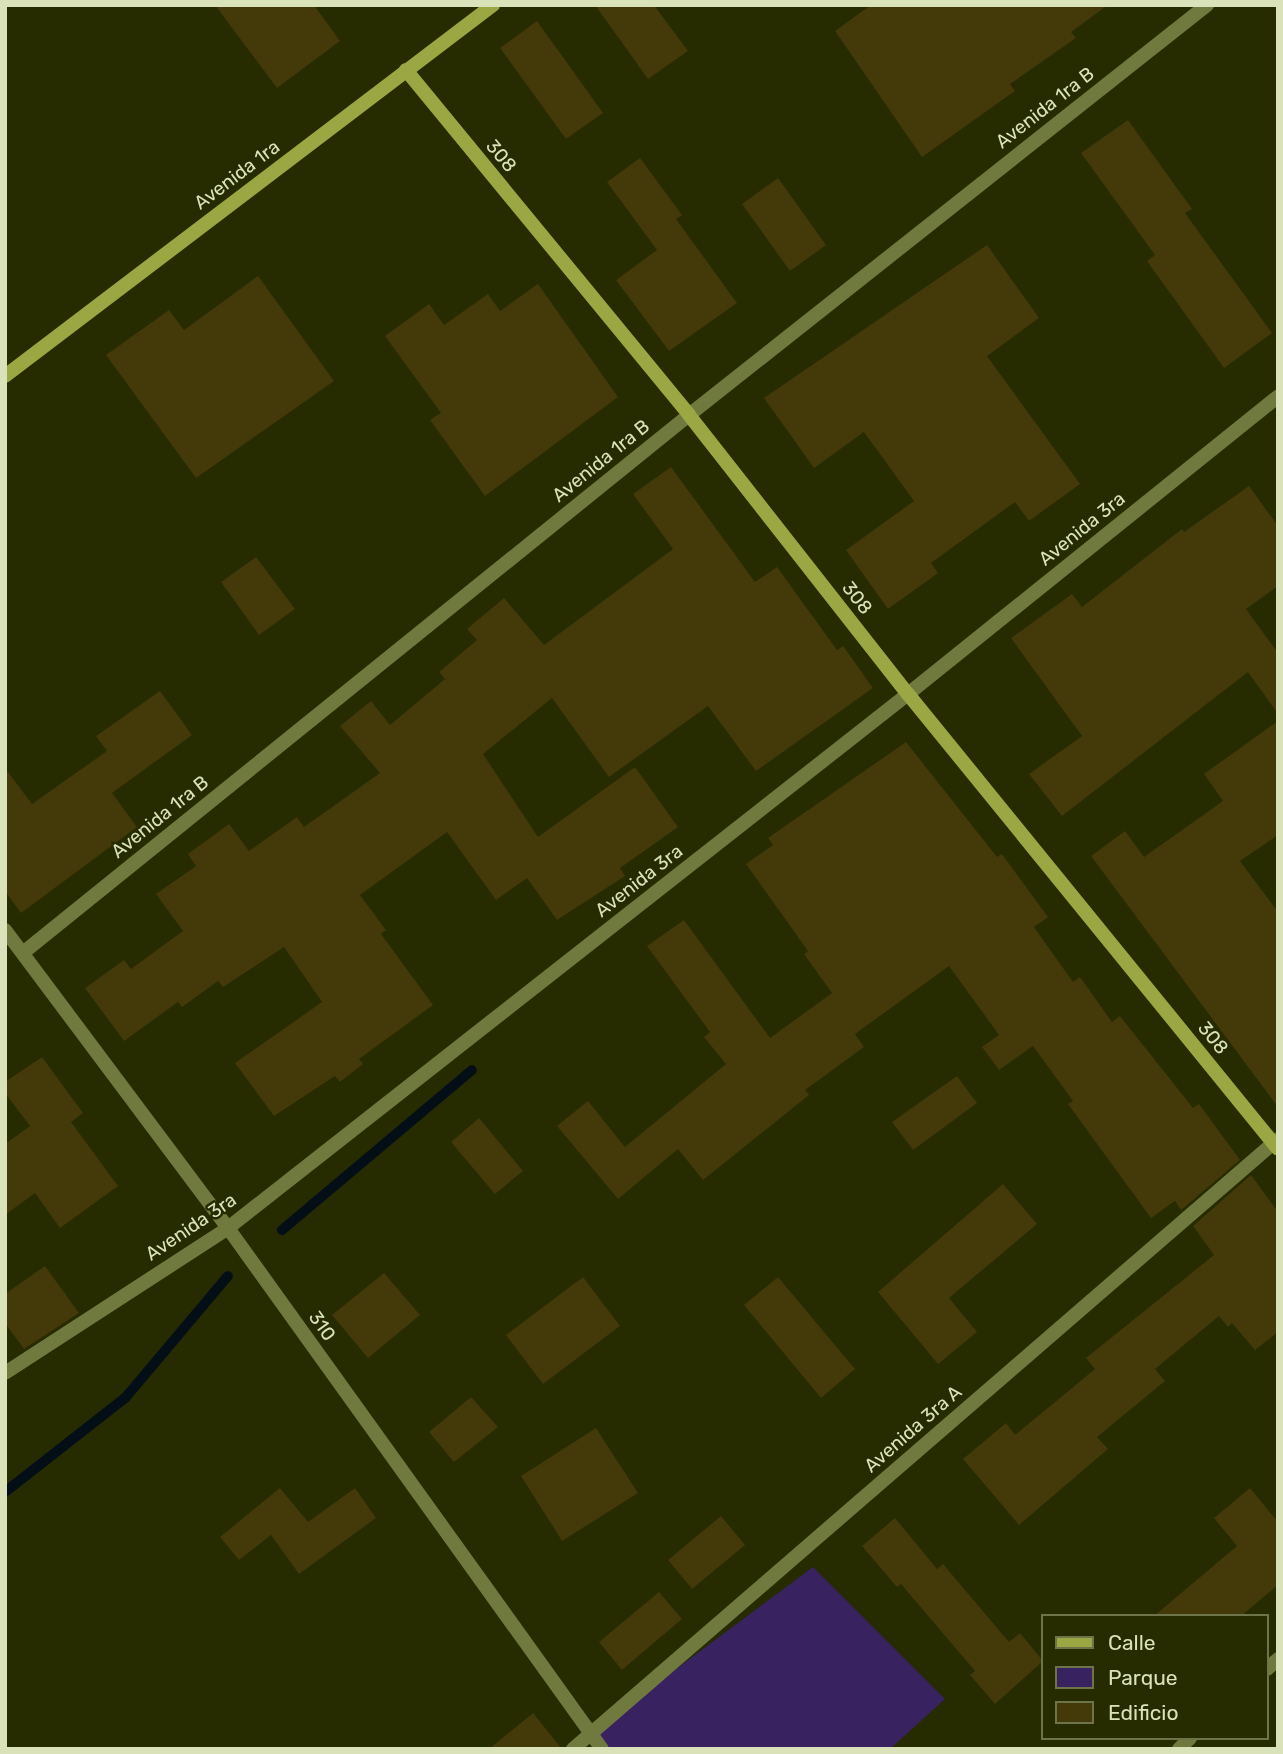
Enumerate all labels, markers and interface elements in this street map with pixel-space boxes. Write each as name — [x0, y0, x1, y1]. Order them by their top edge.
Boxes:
street label: Avenida 1ra B — [991, 63, 1099, 153]
street label: Avenida 1ra — [190, 135, 284, 215]
street label: 308 — [481, 135, 521, 177]
street label: Avenida 1ra B — [548, 415, 654, 507]
street label: Avenida 3ra — [1034, 487, 1130, 571]
street label: 308 — [837, 577, 877, 619]
street label: Avenida 1ra B — [107, 771, 213, 863]
street label: Avenida 3ra — [591, 840, 687, 922]
street label: 308 — [1193, 1017, 1233, 1059]
street label: Avenida 3ra — [141, 1188, 241, 1266]
street label: 310 — [304, 1307, 340, 1345]
street label: Avenida 3ra A — [860, 1380, 966, 1478]
legend — [1042, 1614, 1269, 1740]
text: Calle — [1108, 1630, 1156, 1655]
text: Parque — [1108, 1665, 1178, 1690]
text: Edificio — [1108, 1700, 1178, 1725]

